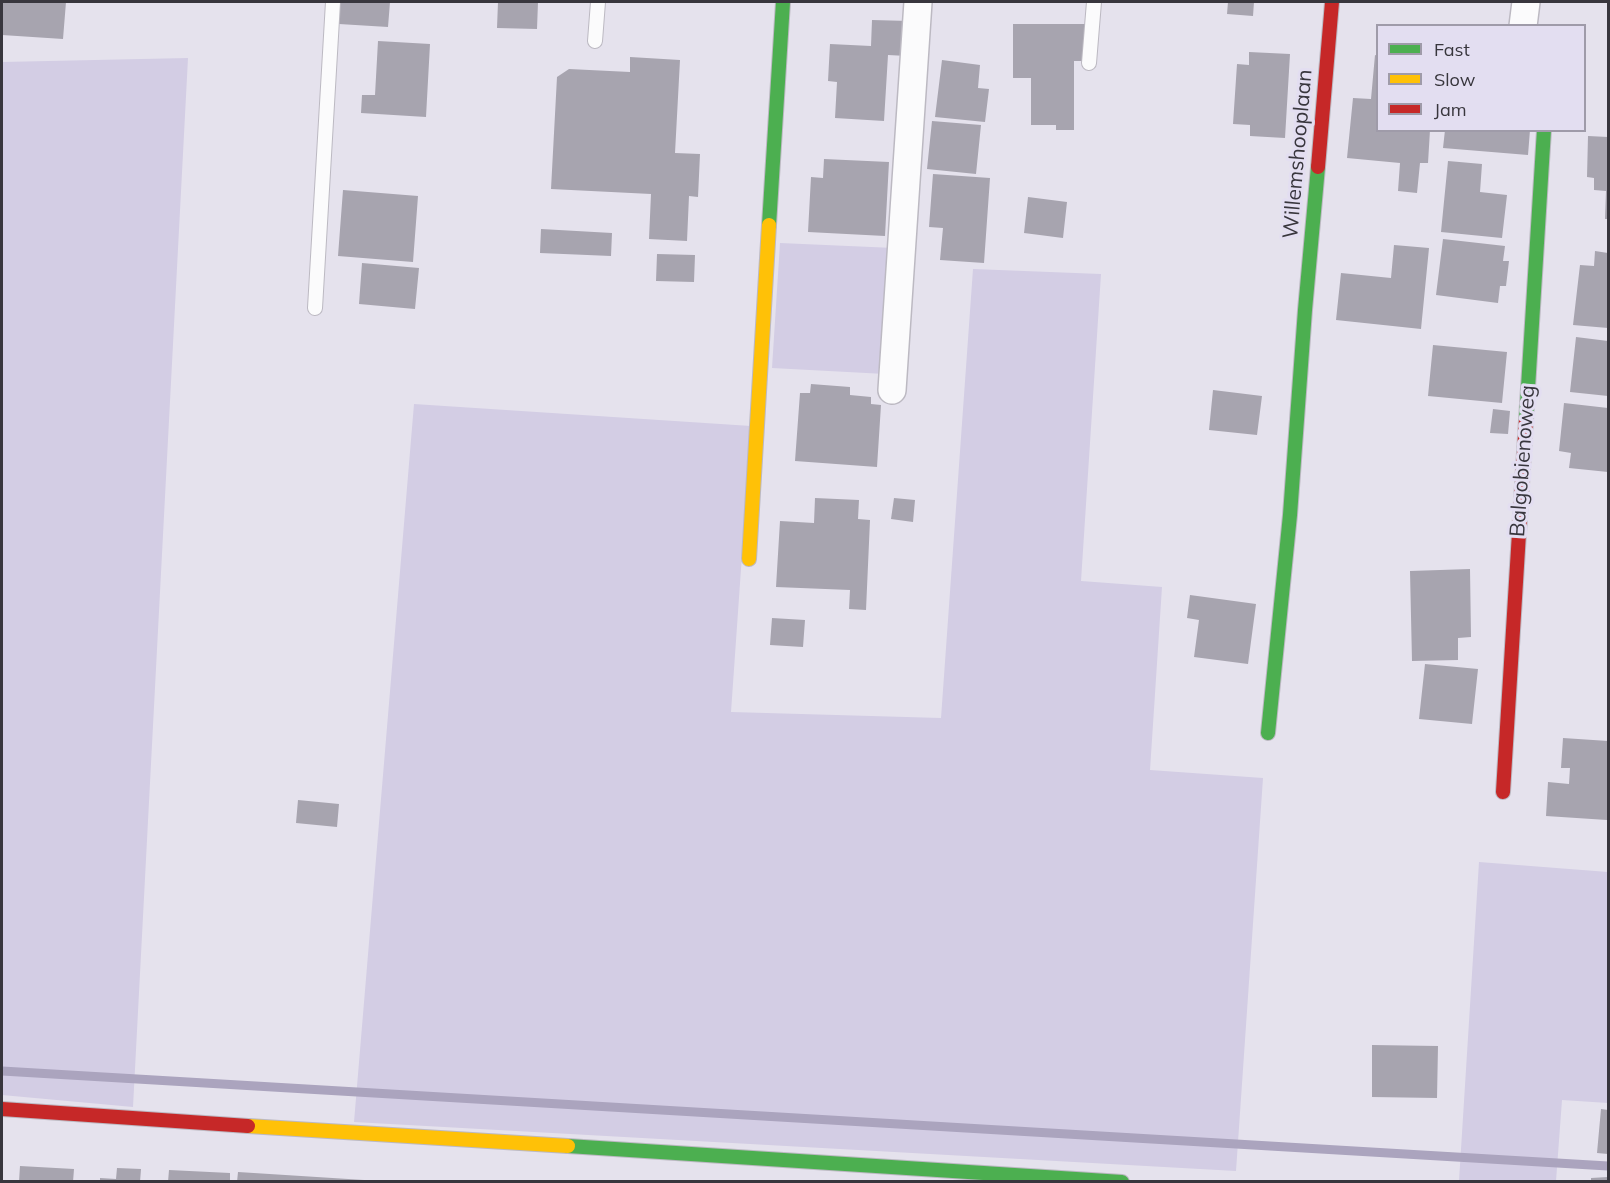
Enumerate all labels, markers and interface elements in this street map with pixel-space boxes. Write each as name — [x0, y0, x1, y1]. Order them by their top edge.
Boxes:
legend — [1376, 24, 1586, 132]
text: Fast — [1434, 38, 1470, 61]
street label: Willemshooplaan — [1278, 68, 1318, 240]
text: Slow — [1434, 68, 1475, 91]
text: Jam — [1434, 98, 1467, 121]
street label: Balgobienoweg — [1505, 384, 1541, 538]

